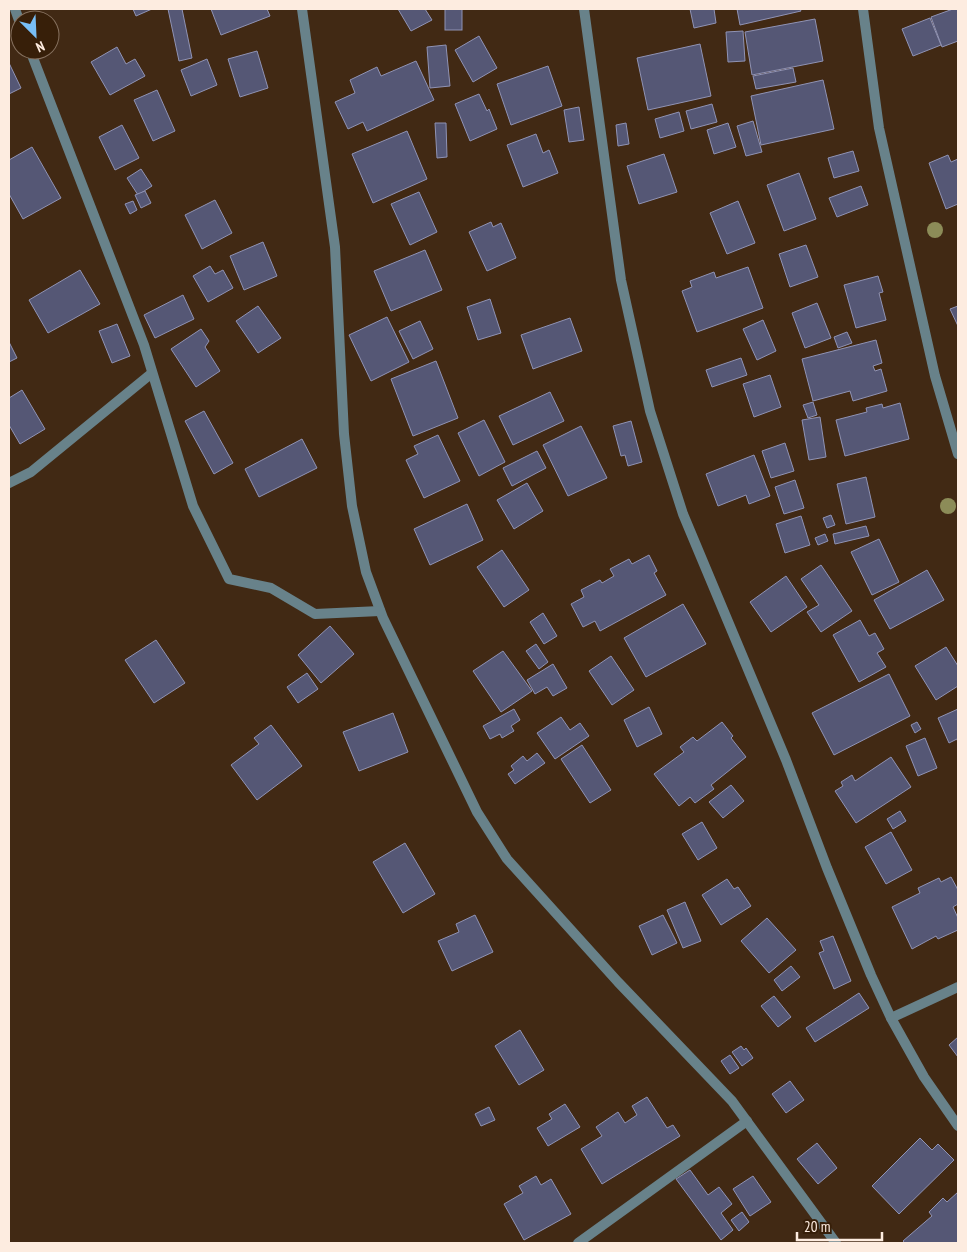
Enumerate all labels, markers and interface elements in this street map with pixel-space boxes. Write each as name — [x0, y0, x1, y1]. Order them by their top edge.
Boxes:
north arrow — [10, 10, 60, 60]
text: N — [33, 37, 47, 57]
scale bar — [797, 1210, 882, 1242]
text: 20 m — [804, 1217, 830, 1236]

